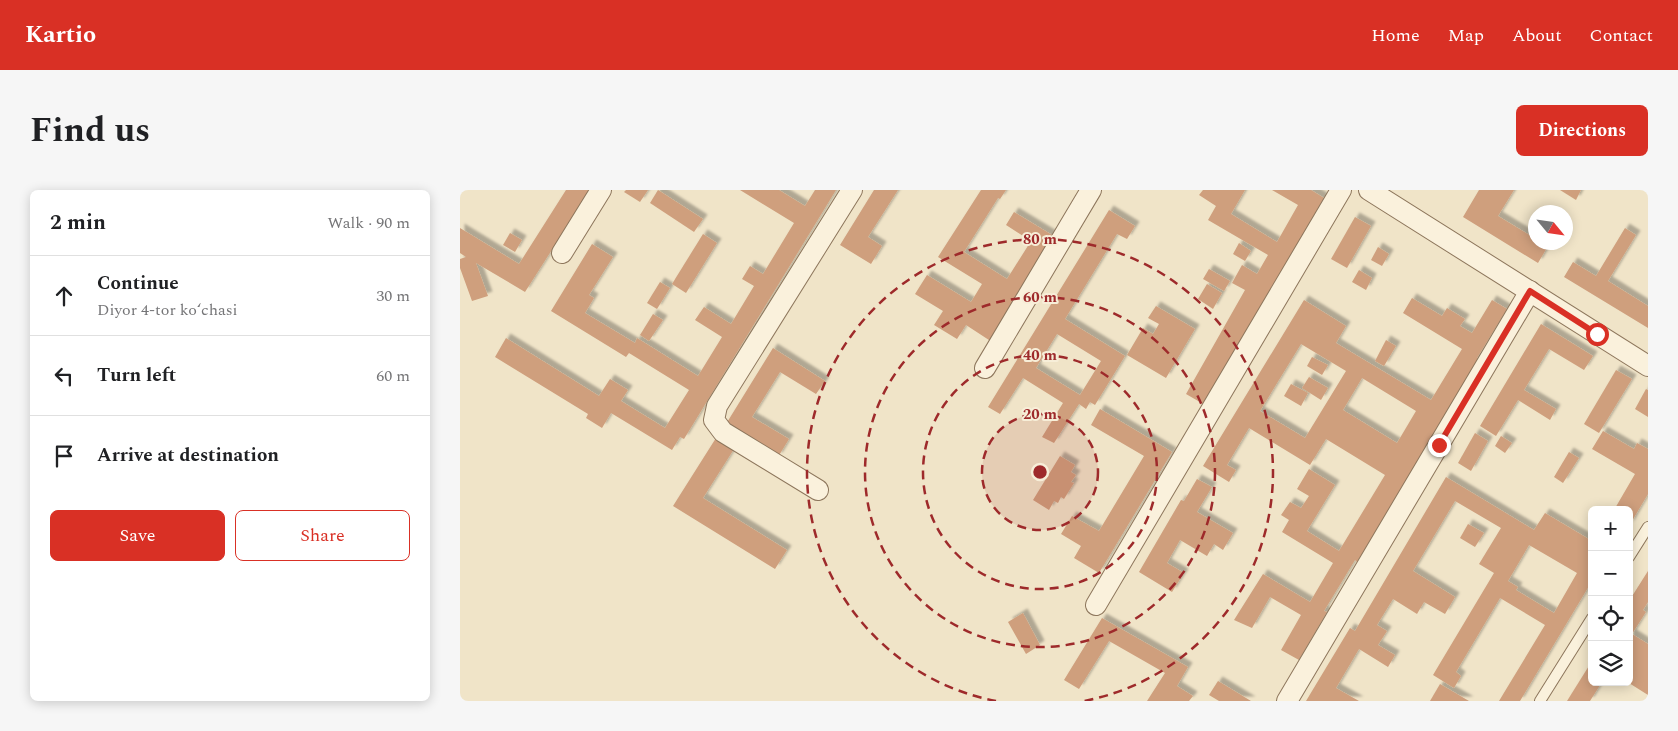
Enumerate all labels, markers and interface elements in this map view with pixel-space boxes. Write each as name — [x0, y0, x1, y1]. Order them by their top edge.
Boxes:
text: Kartio — [25, 17, 96, 53]
text: Home — [1371, 22, 1420, 49]
text: Map — [1448, 22, 1484, 49]
text: About — [1512, 22, 1562, 49]
text: Contact — [1590, 22, 1653, 49]
text: Find us — [30, 104, 150, 157]
button: Directions — [1516, 105, 1648, 156]
north arrow — [1528, 205, 1573, 250]
text: 2 min — [50, 207, 106, 239]
text: Walk · 90 m — [327, 211, 410, 235]
text: 80 m — [1023, 228, 1058, 251]
text: Continue — [97, 269, 179, 298]
icon: ahead — [50, 282, 78, 310]
text: 30 m — [376, 284, 410, 308]
text: 60 m — [1023, 286, 1058, 309]
text: Diyor 4-tor koʻchasi — [97, 298, 238, 322]
route start — [1586, 323, 1609, 346]
text: 40 m — [1023, 344, 1058, 367]
text: Turn left — [97, 361, 176, 390]
icon: left — [50, 362, 78, 390]
text: 60 m — [376, 364, 410, 388]
text: 20 m — [1023, 403, 1058, 426]
route end — [1428, 434, 1451, 457]
text: Arrive at destination — [97, 441, 279, 470]
icon: arrive — [50, 442, 78, 470]
centre of rings — [1031, 463, 1049, 481]
map controls — [1588, 506, 1633, 686]
button: + — [1588, 506, 1633, 551]
button: Save — [50, 510, 225, 561]
button: Share — [235, 510, 410, 561]
button: − — [1588, 551, 1633, 596]
button: locate — [1588, 596, 1633, 641]
button: layers — [1588, 641, 1633, 686]

